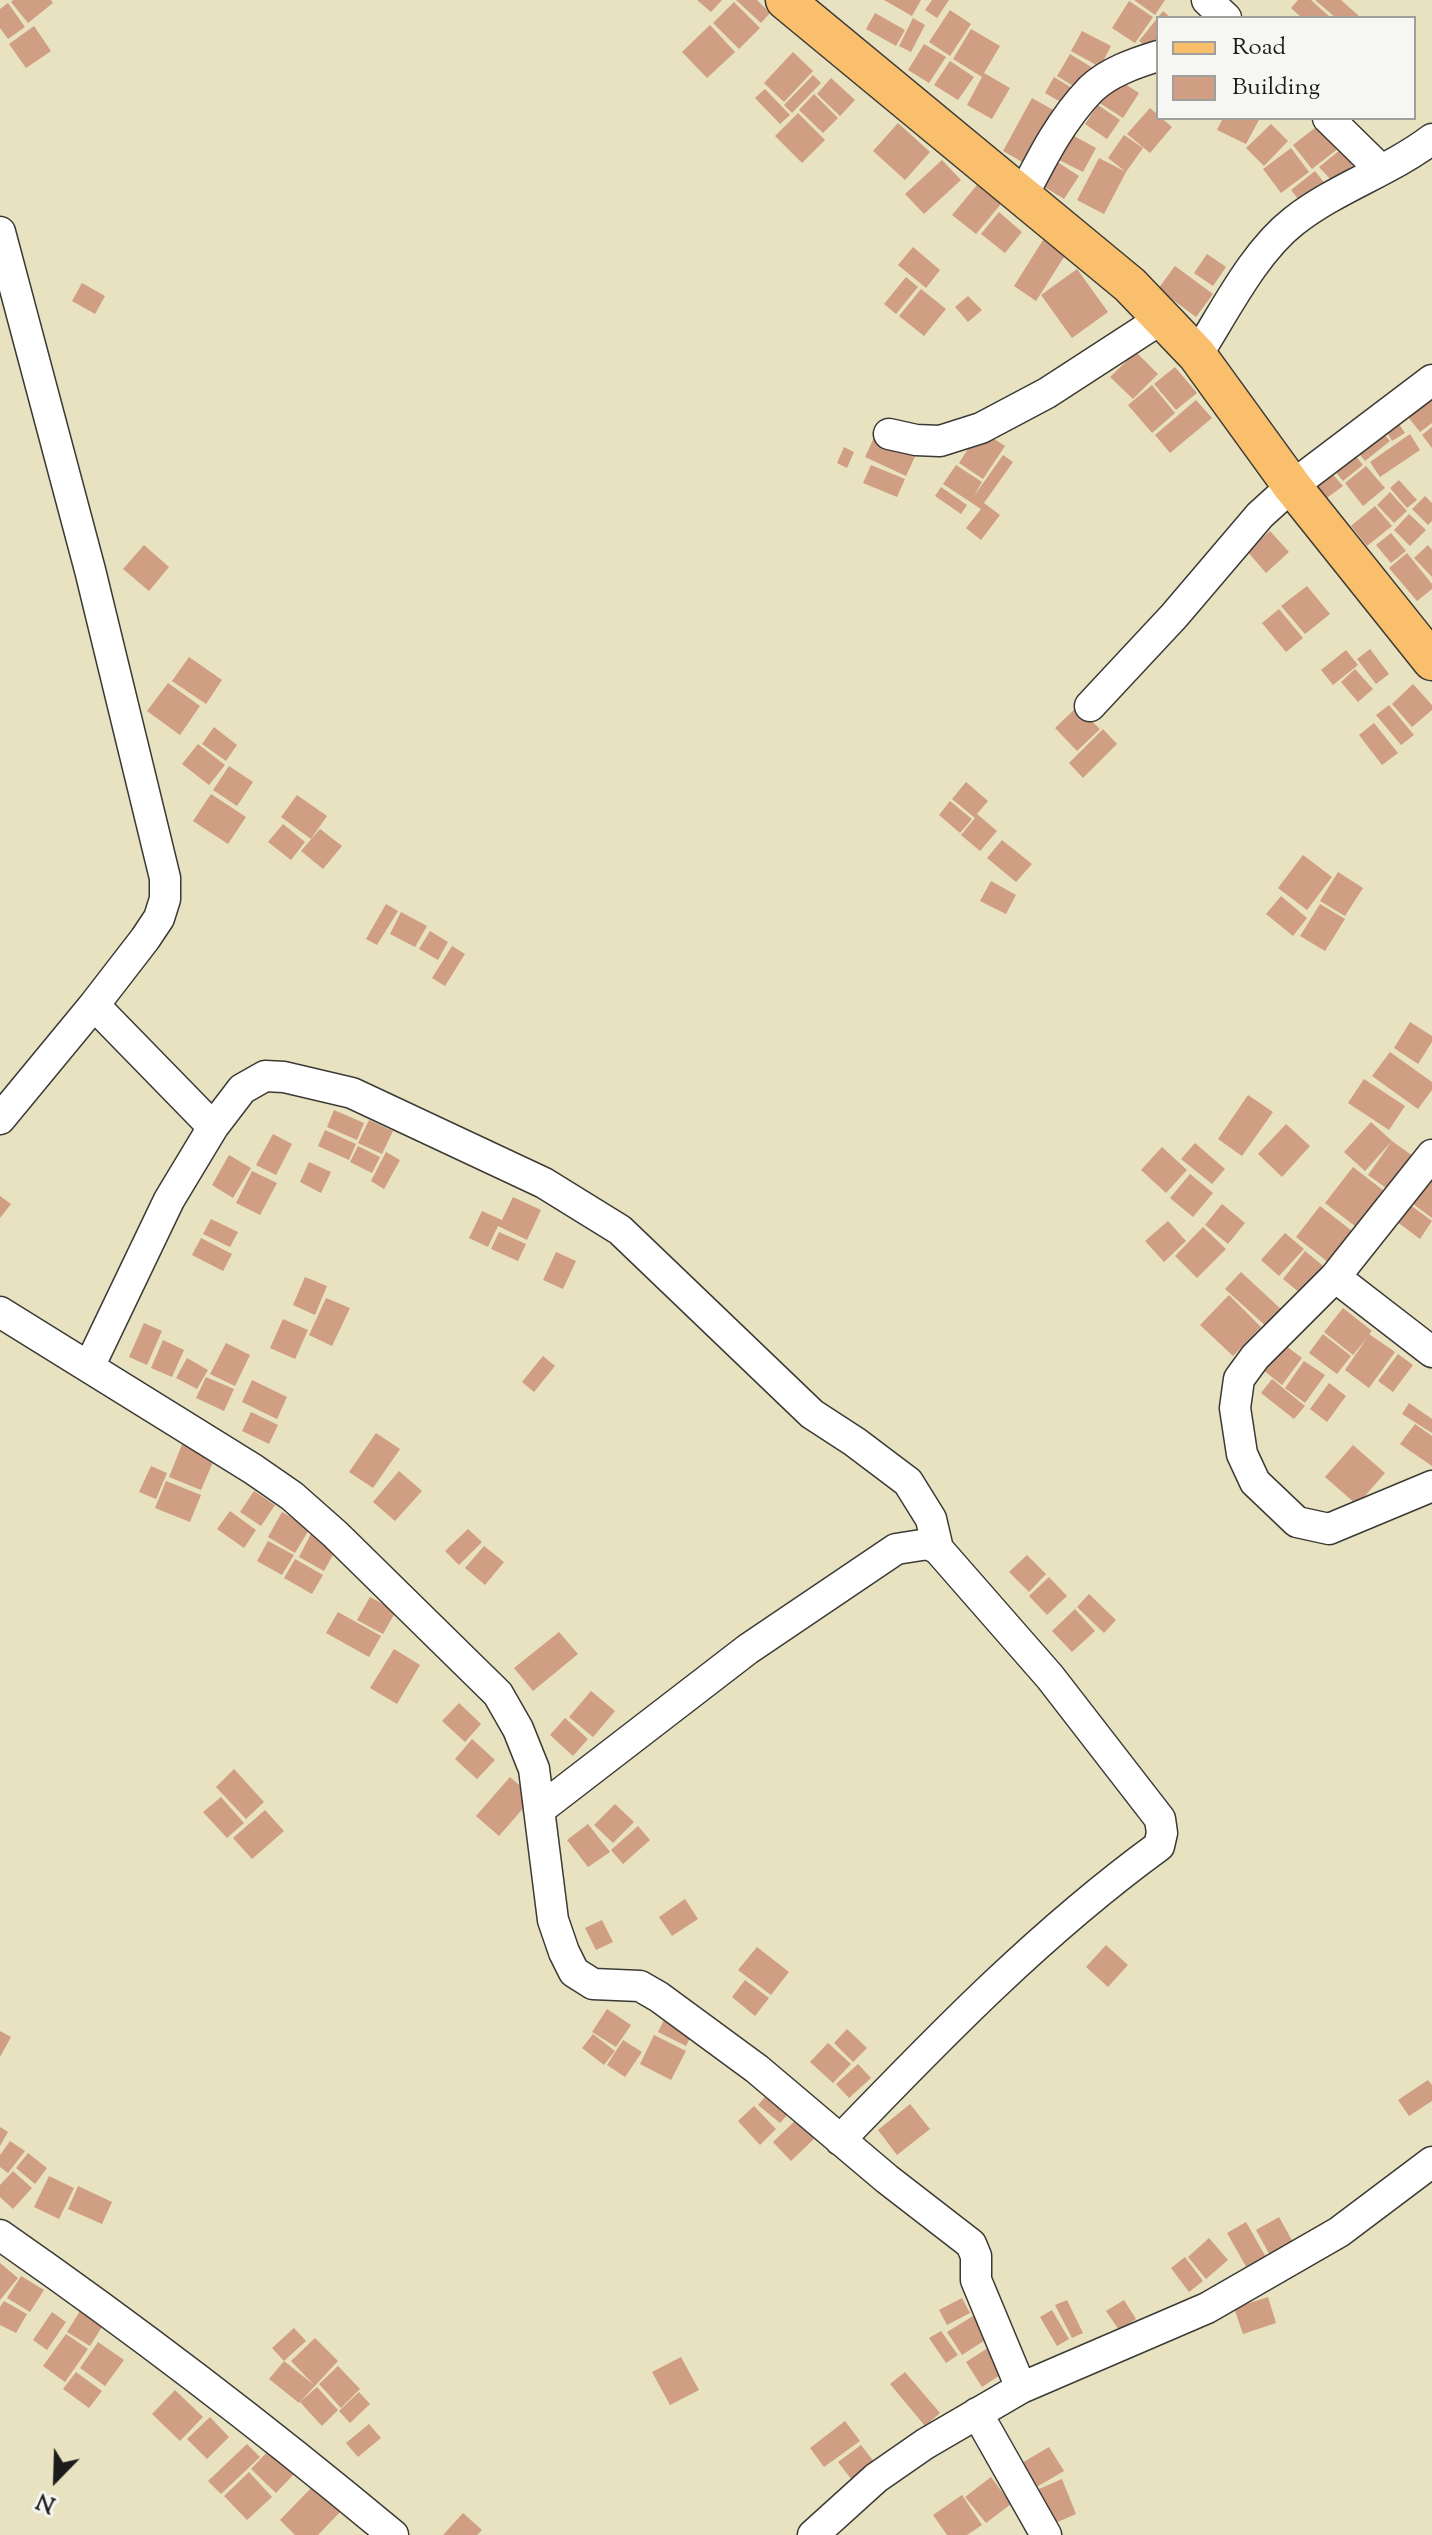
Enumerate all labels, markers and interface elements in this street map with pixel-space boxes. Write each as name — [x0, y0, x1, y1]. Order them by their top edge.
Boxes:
legend — [1156, 16, 1416, 120]
text: Road — [1232, 31, 1286, 65]
text: Building — [1232, 71, 1320, 105]
north arrow — [16, 2439, 96, 2519]
text: N — [32, 2483, 61, 2519]

